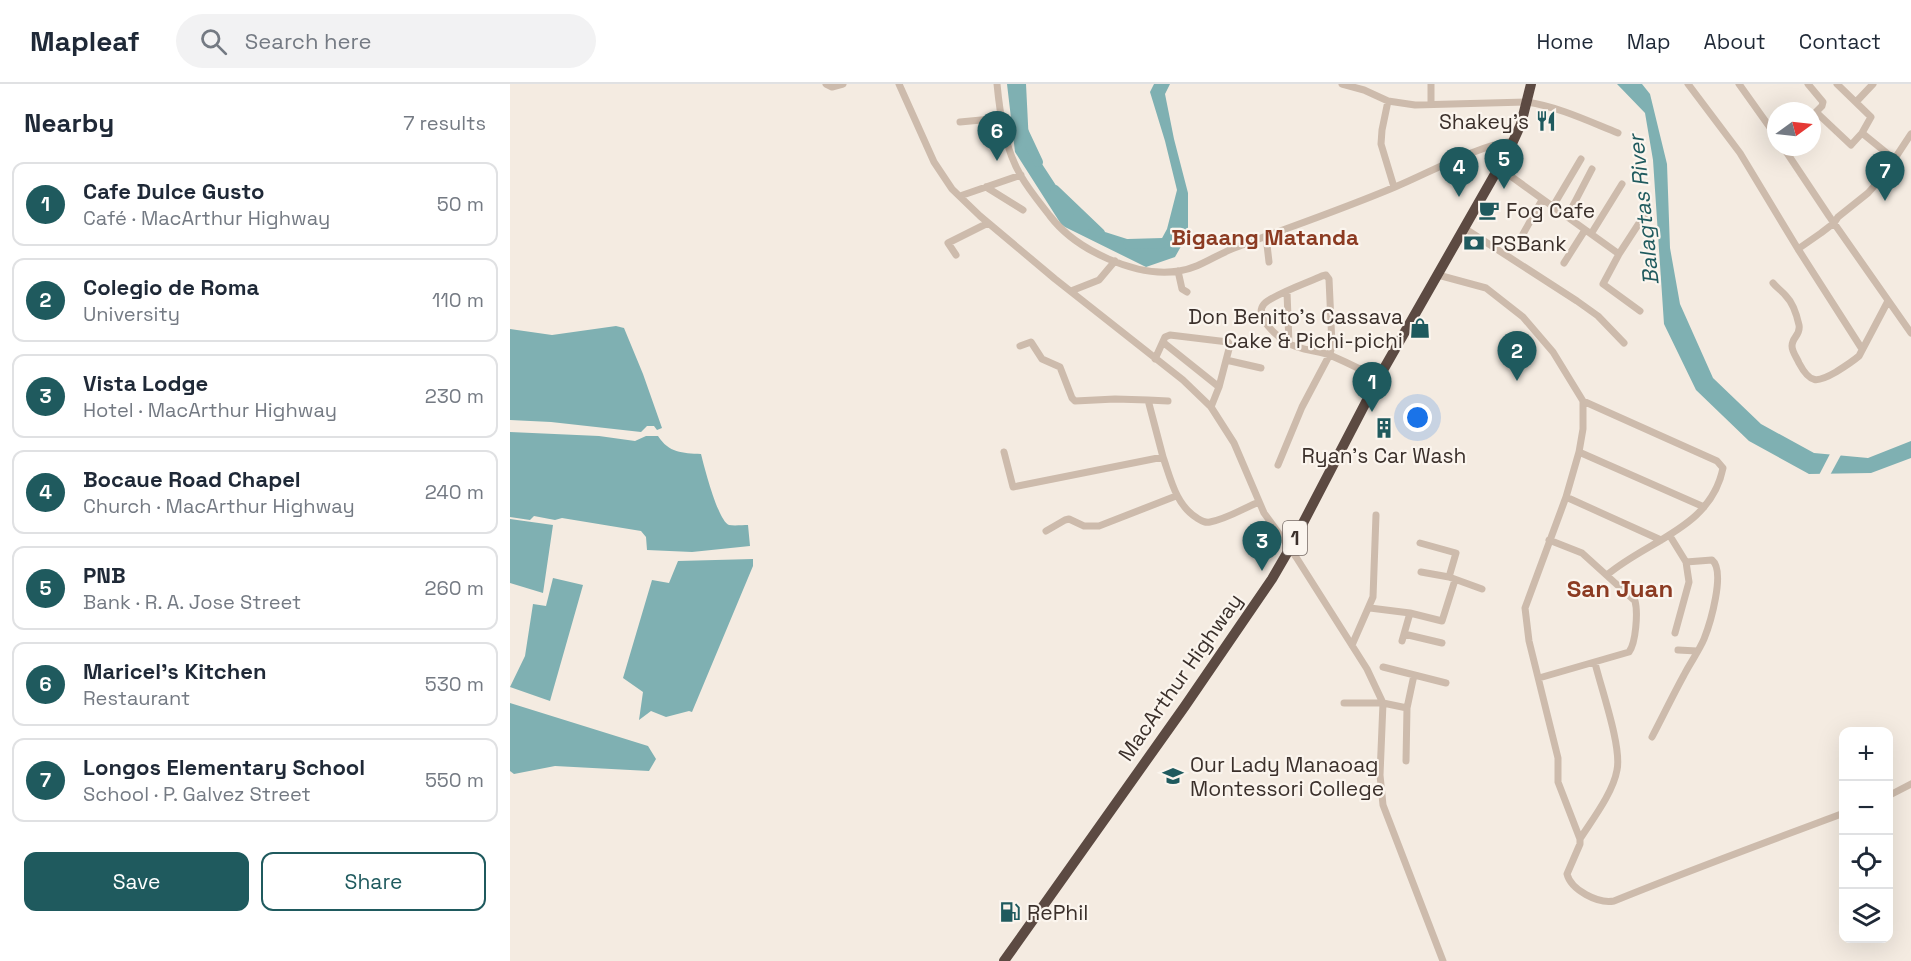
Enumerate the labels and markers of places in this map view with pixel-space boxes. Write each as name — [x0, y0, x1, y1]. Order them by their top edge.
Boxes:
place label: Shakey's — [1439, 108, 1529, 135]
restaurant icon: Shakey's — [1534, 109, 1558, 133]
pin: 6 — [978, 112, 1016, 161]
pin: 5 — [1484, 140, 1524, 189]
pin: 4 — [1440, 147, 1478, 197]
pin: 7 — [1866, 152, 1904, 201]
place label: Fog Cafe — [1506, 197, 1595, 224]
cafe icon: Fog Cafe — [1477, 198, 1501, 222]
place label: PSBank — [1491, 230, 1567, 257]
bank icon: PSBank — [1462, 231, 1486, 255]
place label: Don Benito's Cassava Cake & Pichi-pichi — [1188, 303, 1403, 354]
shop icon: Don Benito's Cassava Cake & Pichi-pichi — [1408, 316, 1432, 340]
pin: 2 — [1498, 332, 1536, 381]
pin: 1 — [1352, 362, 1392, 412]
building icon: Ryan’s Car Wash — [1372, 416, 1396, 440]
place label: Ryan’s Car Wash — [1302, 442, 1466, 469]
pin: 3 — [1242, 522, 1281, 571]
place label: Our Lady Manaoag Montessori College — [1190, 751, 1384, 802]
school or university icon: Our Lady Manaoag Montessori College — [1161, 764, 1185, 788]
place label: RePhil — [1027, 899, 1088, 926]
fuel station icon: RePhil — [998, 900, 1022, 924]

